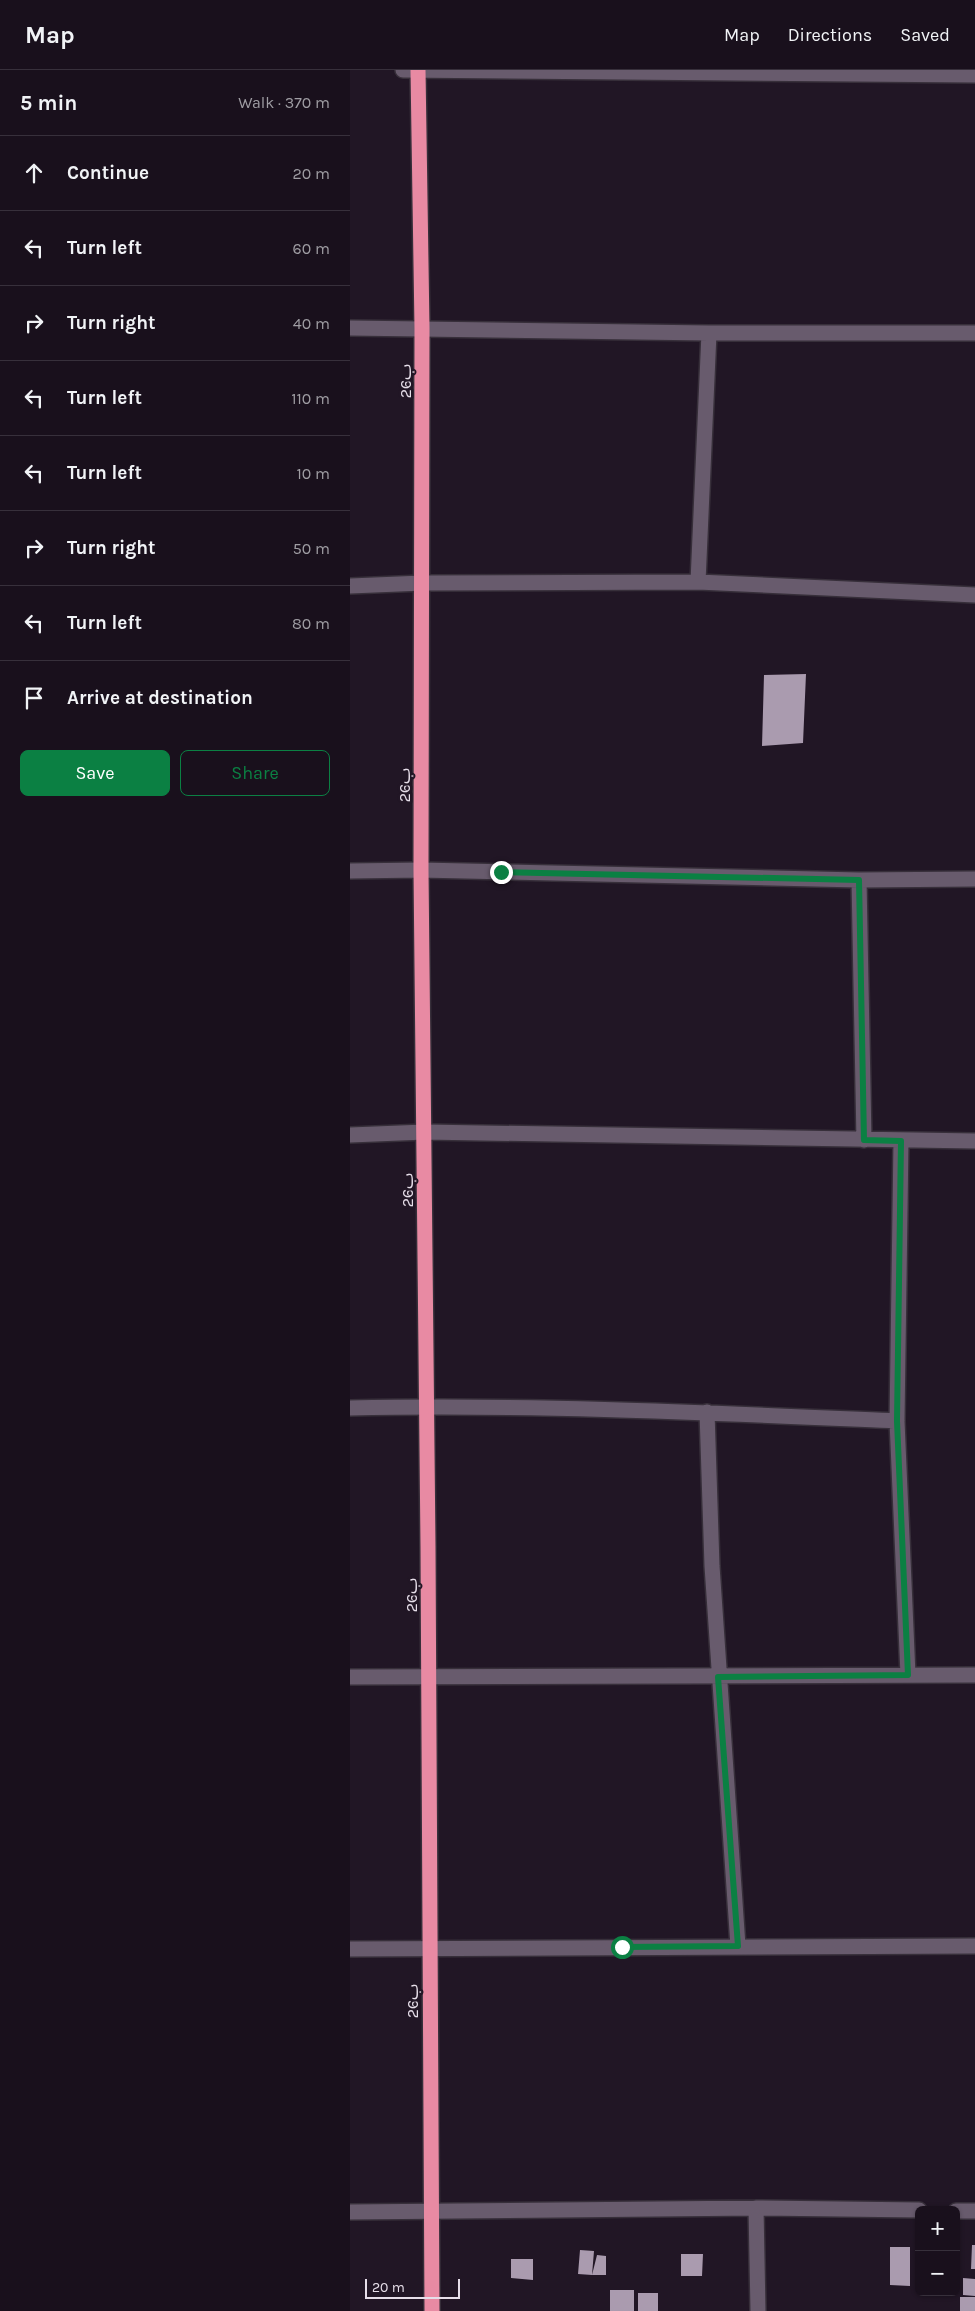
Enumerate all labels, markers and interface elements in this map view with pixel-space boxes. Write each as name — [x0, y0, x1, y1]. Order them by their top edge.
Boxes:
text: Map — [25, 21, 75, 49]
text: Map — [724, 24, 760, 46]
text: Directions — [788, 24, 872, 46]
text: Saved — [900, 24, 950, 46]
text: 5 min — [20, 91, 77, 115]
text: Walk · 370 m — [238, 93, 330, 112]
icon: ahead — [20, 159, 48, 187]
text: Continue — [67, 162, 149, 184]
text: 20 m — [292, 164, 330, 183]
icon: left — [20, 234, 48, 262]
text: Turn left — [67, 237, 142, 259]
text: 60 m — [293, 239, 330, 258]
icon: right — [20, 309, 48, 337]
text: Turn right — [67, 312, 156, 334]
text: 40 m — [293, 314, 330, 333]
street label: 26ب — [396, 364, 415, 398]
icon: left — [20, 384, 48, 412]
text: Turn left — [67, 387, 142, 409]
text: 110 m — [291, 389, 330, 408]
icon: left — [20, 459, 48, 487]
text: Turn left — [67, 462, 142, 484]
text: 10 m — [296, 464, 330, 483]
icon: right — [20, 534, 48, 562]
text: Turn right — [67, 537, 156, 559]
text: 50 m — [293, 539, 330, 558]
icon: left — [20, 609, 48, 637]
text: Turn left — [67, 612, 142, 634]
text: 80 m — [292, 614, 330, 633]
icon: arrive — [20, 684, 48, 712]
text: Arrive at destination — [67, 687, 253, 709]
button: Save — [20, 750, 170, 796]
button: Share — [180, 750, 330, 796]
street label: 26ب — [395, 768, 414, 802]
route end — [490, 861, 513, 884]
street label: 26ب — [398, 1173, 417, 1207]
street label: 26ب — [402, 1578, 421, 1612]
route start — [611, 1936, 634, 1959]
street label: 26ب — [403, 1984, 422, 2018]
map controls — [915, 2206, 960, 2296]
button: + — [915, 2206, 960, 2251]
button: − — [915, 2251, 960, 2296]
scale bar — [365, 2276, 460, 2299]
text: 20 m — [372, 2279, 405, 2296]

